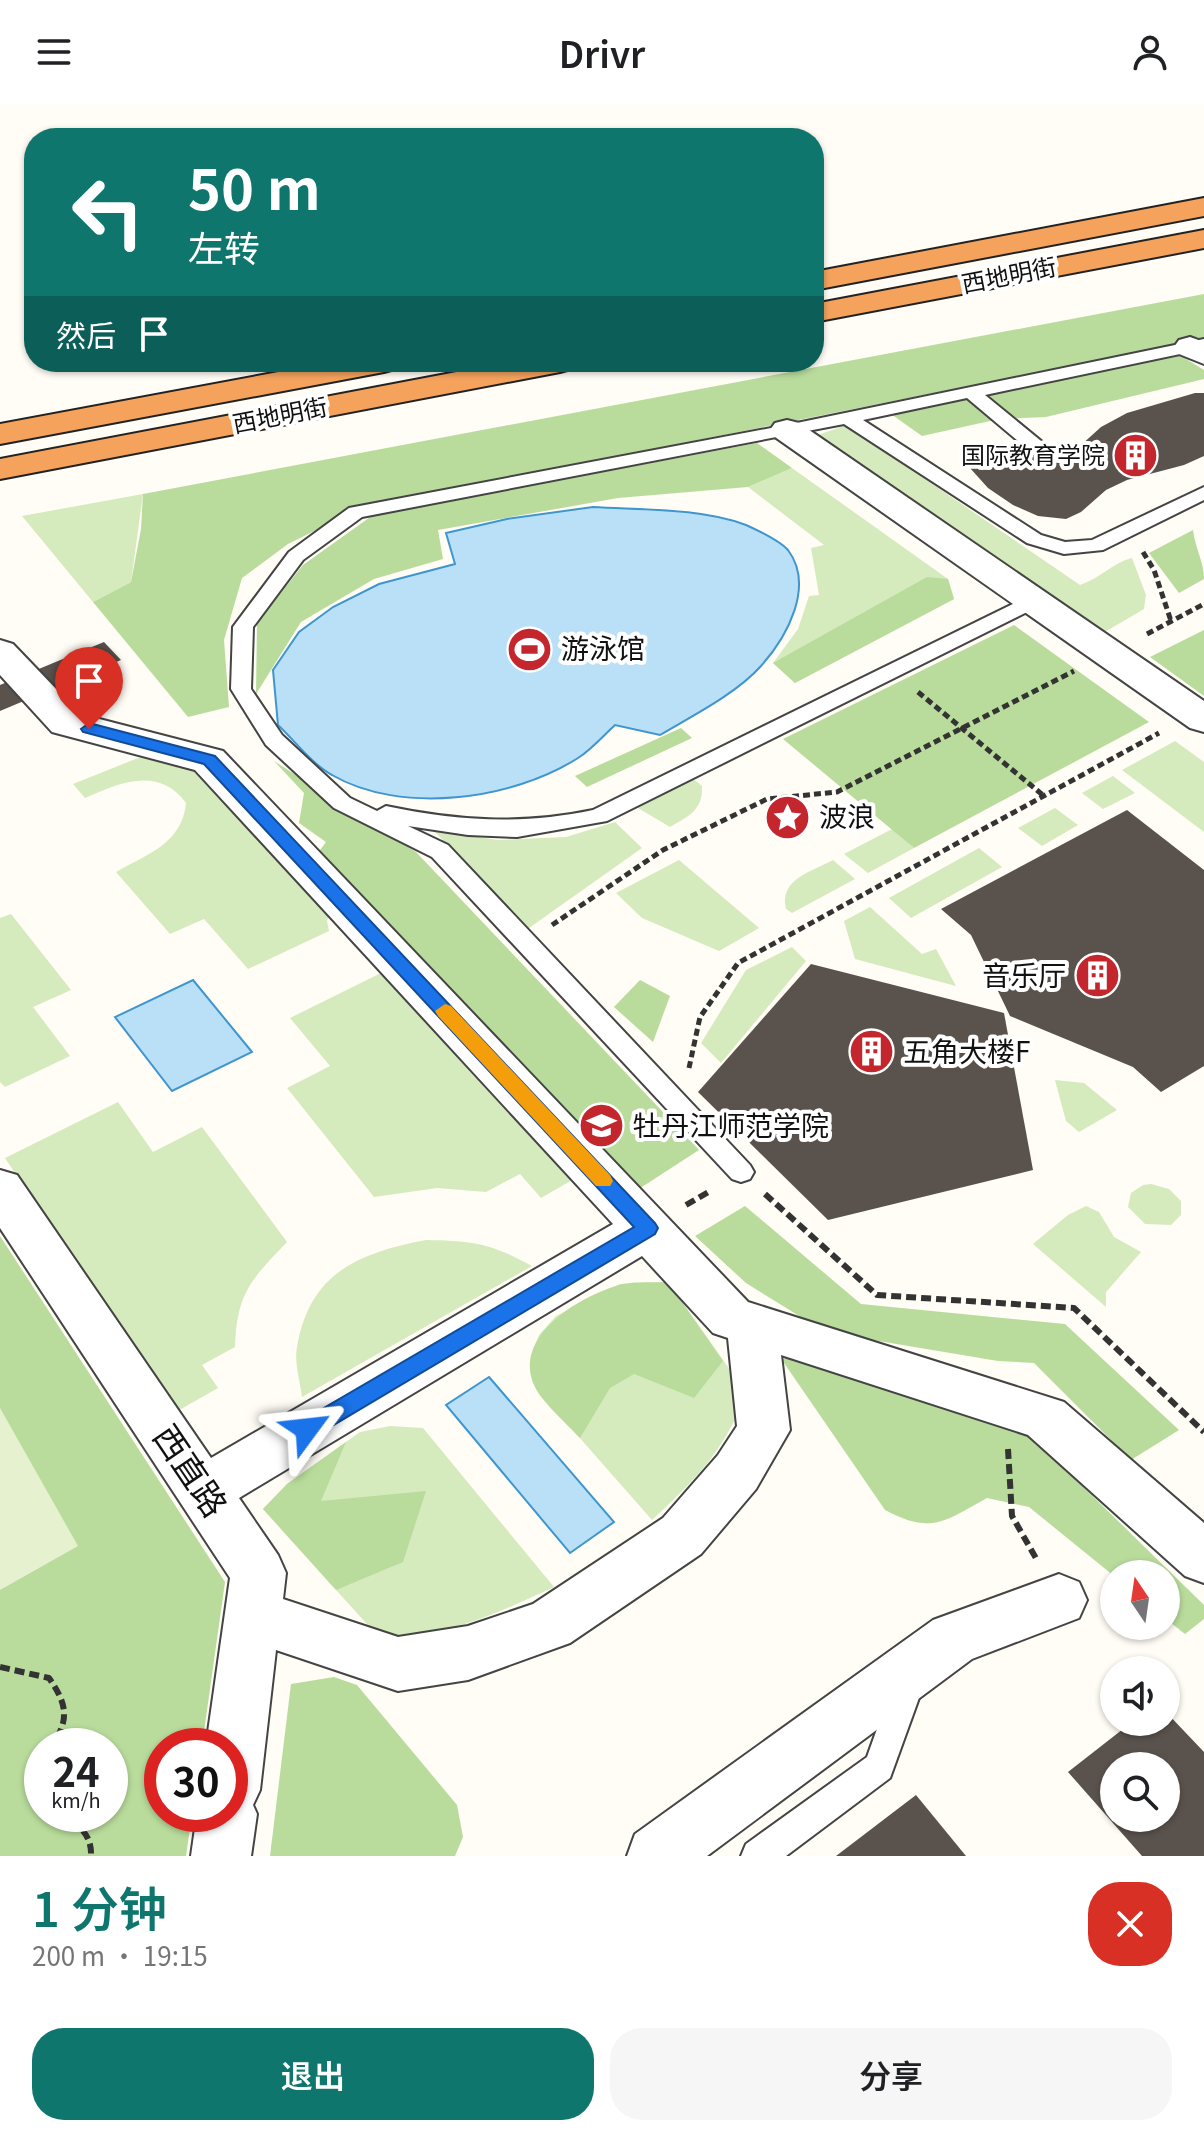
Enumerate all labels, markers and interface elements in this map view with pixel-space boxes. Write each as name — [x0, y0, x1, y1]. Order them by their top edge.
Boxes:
text: Drivr — [559, 26, 645, 78]
icon: menu — [32, 30, 76, 74]
icon: person — [1128, 30, 1172, 74]
text: 50 m — [188, 145, 321, 226]
icon: left — [56, 160, 160, 264]
text: 左转 — [188, 220, 260, 272]
street label: 西地明街 — [958, 247, 1059, 300]
text: 然后 — [56, 312, 116, 356]
icon: arrive — [132, 312, 176, 356]
street label: 西地明街 — [229, 387, 330, 440]
building icon: 国际教育学院 — [1112, 432, 1160, 480]
place label: 国际教育学院 — [961, 436, 1105, 471]
sports icon: 游泳馆 — [506, 625, 554, 673]
place label: 游泳馆 — [561, 627, 645, 667]
pin — [55, 647, 123, 729]
icon: arrive — [67, 659, 111, 703]
place icon: 波浪 — [764, 793, 812, 841]
place label: 波浪 — [819, 795, 875, 835]
building icon: 音乐厅 — [1073, 952, 1121, 1000]
place label: 音乐厅 — [982, 954, 1066, 994]
building icon: 五角大楼F — [848, 1028, 896, 1076]
place label: 五角大楼F — [903, 1030, 1030, 1070]
school or university icon: 牡丹江师范学院 — [578, 1102, 626, 1150]
place label: 牡丹江师范学院 — [633, 1104, 829, 1144]
position arrow — [265, 1387, 349, 1471]
street label: 西直路 — [143, 1414, 241, 1526]
north arrow — [1100, 1560, 1180, 1640]
map controls — [1100, 1560, 1180, 1832]
button: sound — [1100, 1656, 1180, 1736]
speed limit sign: 30 — [144, 1728, 248, 1832]
text: 24 — [52, 1741, 100, 1799]
button: search — [1100, 1752, 1180, 1832]
text: km/h — [51, 1785, 101, 1814]
text: 1 分钟 — [32, 1871, 167, 1941]
button: close — [1088, 1882, 1172, 1966]
text: 200 m · 19:15 — [32, 1936, 208, 1973]
button: 退出 — [32, 2028, 594, 2120]
button: 分享 — [610, 2028, 1172, 2120]

